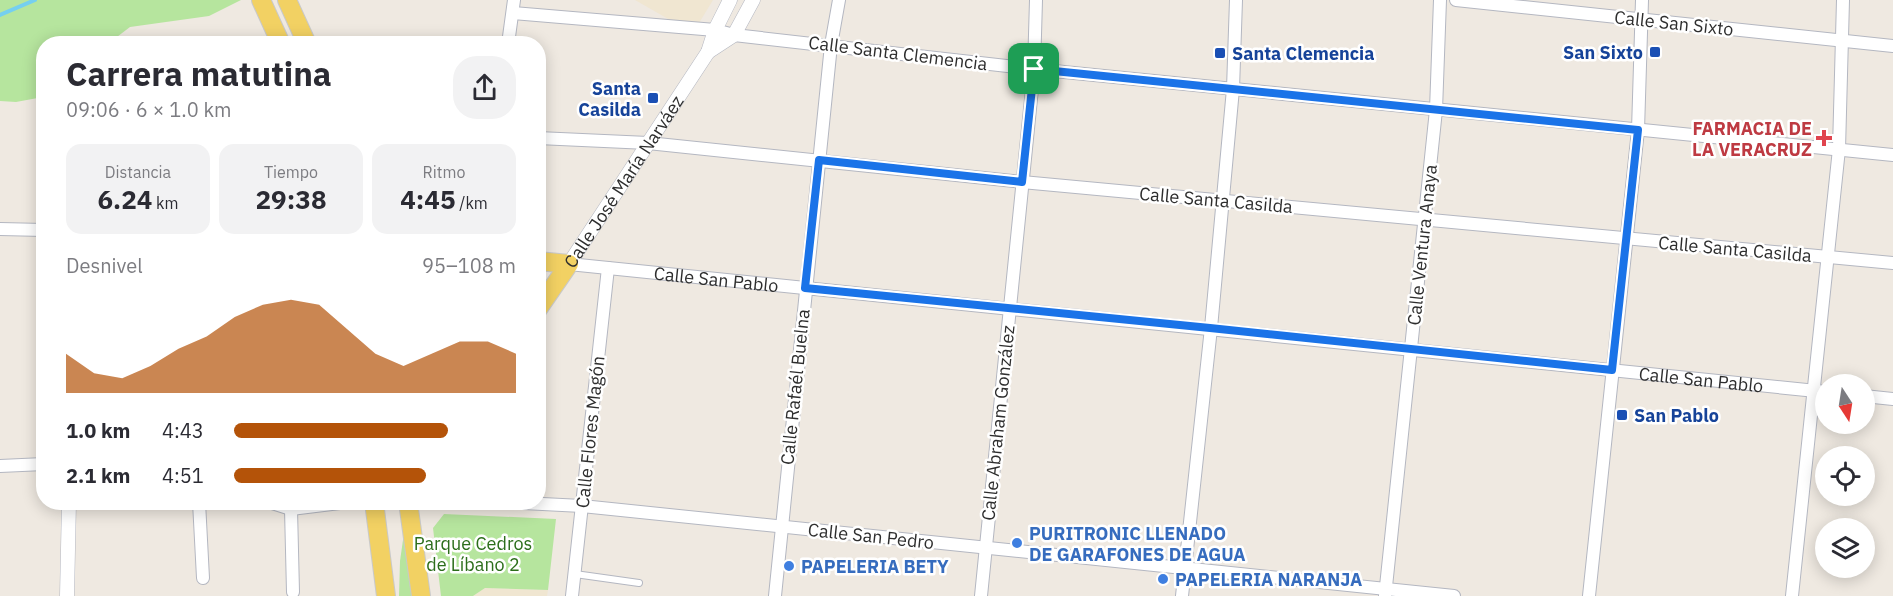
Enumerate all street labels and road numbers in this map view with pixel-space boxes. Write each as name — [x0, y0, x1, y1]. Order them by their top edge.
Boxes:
street label: Calle San Sixto — [1613, 5, 1735, 41]
street label: Calle Santa Clemencia — [807, 31, 989, 75]
street label: Calle José María Narváez — [558, 91, 688, 272]
street label: Calle Ventura Anaya — [1402, 163, 1442, 327]
street label: Calle Santa Casilda — [1138, 182, 1294, 218]
street label: Calle Santa Casilda — [1657, 231, 1813, 267]
street label: Calle San Pablo — [653, 261, 780, 297]
street label: Calle Rafaél Buelna — [775, 308, 815, 466]
street label: Calle Abraham González — [976, 324, 1020, 522]
street label: Calle Flores Magón — [571, 355, 609, 509]
street label: Calle San Pablo — [1638, 362, 1765, 397]
street label: Calle San Pedro — [807, 518, 935, 554]

